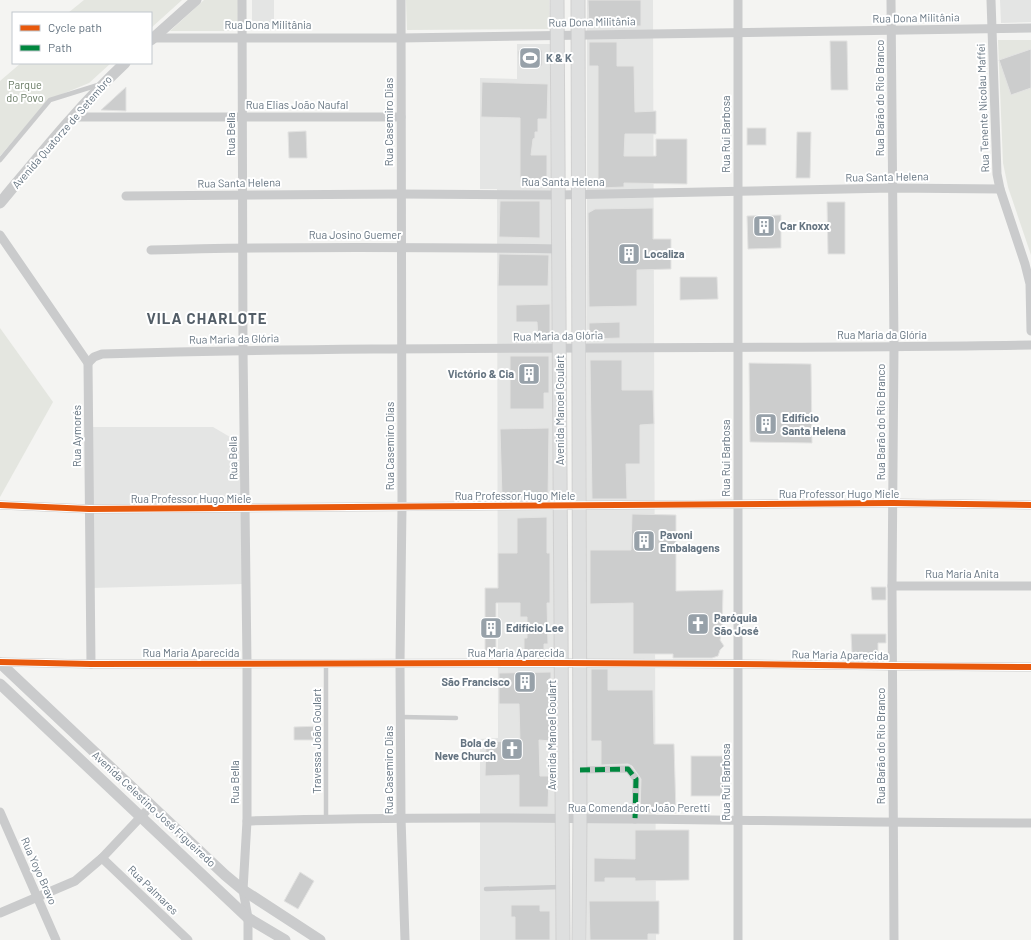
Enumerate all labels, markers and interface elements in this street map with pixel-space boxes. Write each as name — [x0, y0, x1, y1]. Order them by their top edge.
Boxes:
street label: Rua Dona Militânia — [872, 10, 960, 25]
legend — [12, 12, 152, 64]
street label: Rua Dona Militânia — [548, 14, 636, 29]
street label: Rua Dona Militânia — [225, 18, 311, 31]
text: Cycle path — [48, 20, 102, 34]
text: Path — [48, 40, 72, 54]
street label: Rua Barão do Rio Branco — [873, 40, 886, 156]
street label: Rua Tenente Nicolau Maffei — [974, 43, 991, 173]
sports icon: K & K — [517, 45, 543, 71]
place label: K & K — [546, 51, 572, 64]
street label: Avenida Quatorze de Setembro — [9, 73, 114, 191]
park label: Parque do Povo — [6, 78, 44, 104]
street label: Rua Casemiro Dias — [382, 78, 395, 166]
street label: Rua Rui Barbosa — [719, 95, 732, 173]
street label: Rua Elias João Naufal — [246, 98, 348, 111]
street label: Rua Bella — [224, 112, 237, 156]
street label: Rua Santa Helena — [845, 169, 929, 184]
street label: Rua Santa Helena — [197, 175, 281, 190]
street label: Rua Santa Helena — [521, 175, 605, 188]
building icon: Car Knoxx — [751, 213, 777, 239]
place label: Car Knoxx — [780, 219, 829, 232]
street label: Rua Josino Guemer — [309, 228, 401, 241]
building icon: Localiza — [616, 241, 642, 267]
place label: Localiza — [644, 247, 685, 260]
district label: VILA CHARLOTE — [146, 309, 268, 327]
street label: Rua Maria da Glória — [513, 328, 603, 343]
street label: Rua Maria da Glória — [837, 328, 927, 341]
street label: Rua Maria da Glória — [189, 331, 279, 346]
street label: Avenida Manoel Goulart — [553, 355, 566, 465]
building icon: Victório & Cia — [516, 361, 542, 387]
street label: Rua Barão do Rio Branco — [874, 364, 887, 480]
place label: Victório & Cia — [448, 367, 514, 380]
street label: Rua Casemiro Dias — [383, 402, 396, 490]
street label: Rua Aymorés — [70, 405, 83, 467]
building icon: Edifício Santa Helena — [753, 411, 779, 437]
place label: Edifício Santa Helena — [782, 411, 846, 437]
street label: Rua Rui Barbosa — [719, 419, 732, 497]
street label: Rua Bella — [226, 436, 239, 480]
street label: Rua Professor Hugo Miele — [779, 487, 899, 500]
street label: Rua Professor Hugo Miele — [455, 489, 575, 502]
street label: Rua Professor Hugo Miele — [131, 492, 251, 505]
building icon: Pavoni Embalagens — [631, 528, 657, 554]
place label: Pavoni Embalagens — [660, 528, 720, 554]
street label: Rua Maria Anita — [925, 567, 999, 580]
church icon: Paróquia São José — [685, 611, 711, 637]
place label: Paróquia São José — [714, 611, 759, 637]
building icon: Edifício Lee — [478, 615, 504, 641]
place label: Edifício Lee — [506, 621, 564, 634]
street label: Rua Maria Aparecida — [143, 646, 239, 659]
street label: Rua Maria Aparecida — [468, 646, 564, 659]
street label: Rua Maria Aparecida — [791, 647, 889, 662]
building icon: São Francisco — [512, 669, 538, 695]
place label: São Francisco — [441, 675, 510, 688]
street label: Avenida Manoel Goulart — [545, 680, 558, 790]
street label: Travessa João Goulart — [310, 688, 323, 794]
street label: Rua Barão do Rio Branco — [874, 688, 887, 804]
street label: Rua Casemiro Dias — [382, 726, 395, 814]
place label: Bola de Neve Church — [435, 736, 496, 762]
church icon: Bola de Neve Church — [499, 736, 525, 762]
street label: Rua Rui Barbosa — [719, 743, 732, 821]
street label: Avenida Celestino José Figueiredo — [90, 748, 219, 869]
street label: Rua Bella — [228, 760, 241, 804]
street label: Rua Comendador João Peretti — [568, 801, 710, 814]
street label: Rua Yoyo Bravo — [19, 835, 60, 906]
street label: Rua Palmares — [126, 862, 181, 917]

